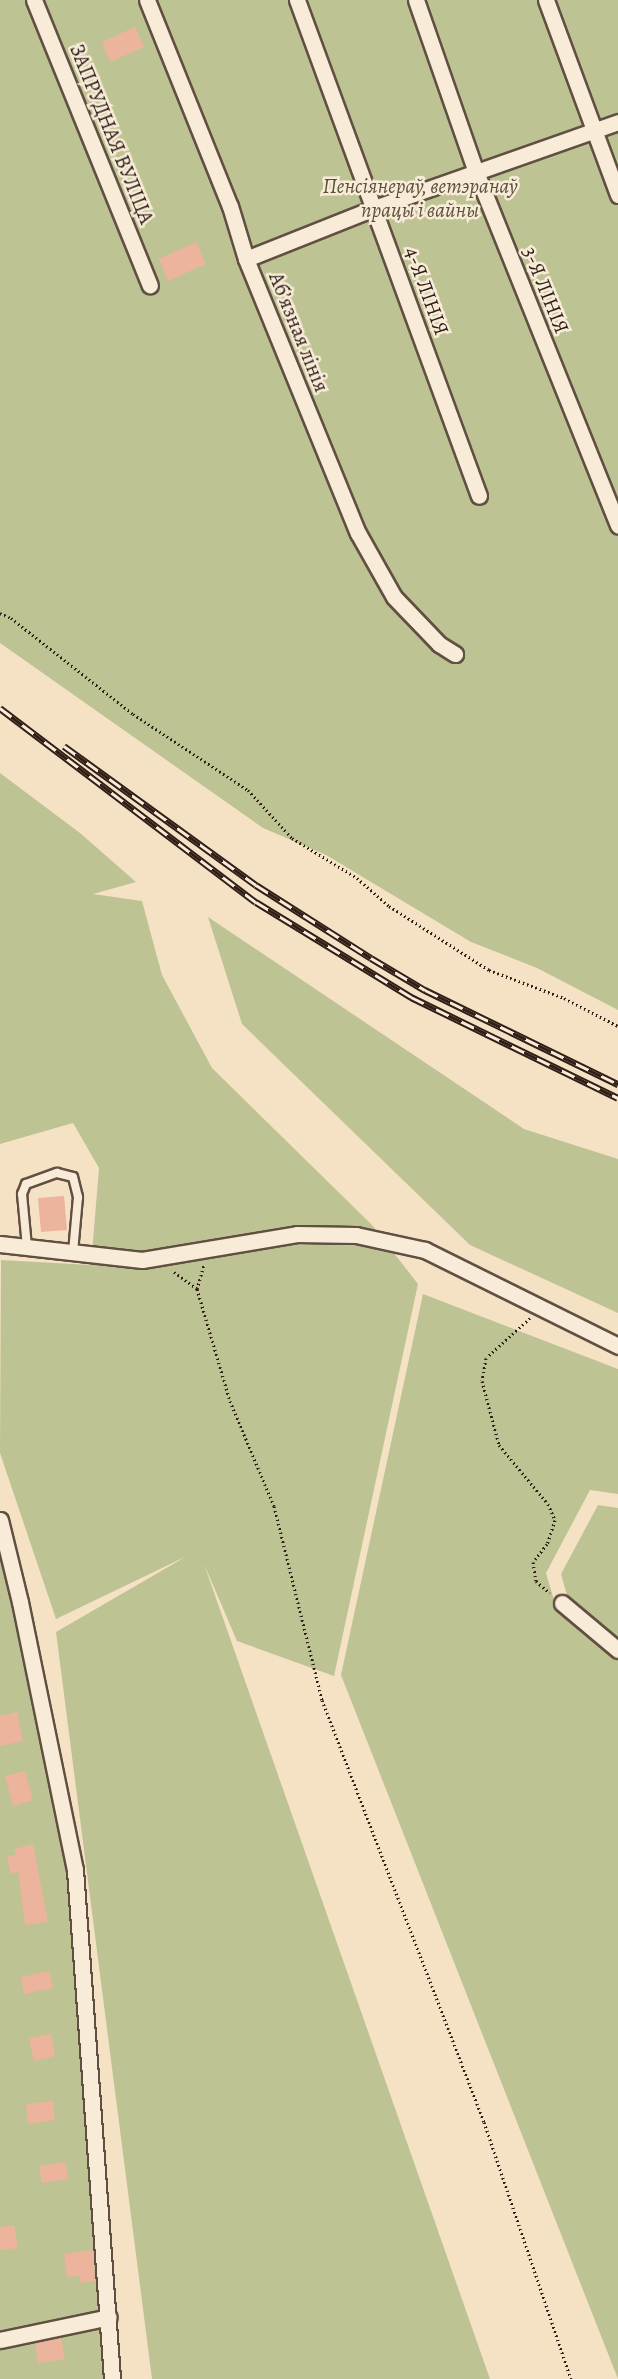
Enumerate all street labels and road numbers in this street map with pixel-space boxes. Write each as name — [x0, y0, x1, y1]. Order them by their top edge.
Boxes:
street label: ЗАПРУДНАЯ ВУЛІЦА — [64, 40, 160, 228]
street label: 4-Я ЛІНІЯ — [399, 243, 455, 339]
street label: 3-Я ЛІНІЯ — [517, 243, 575, 337]
street label: Абʼязная лінія — [264, 269, 334, 395]

